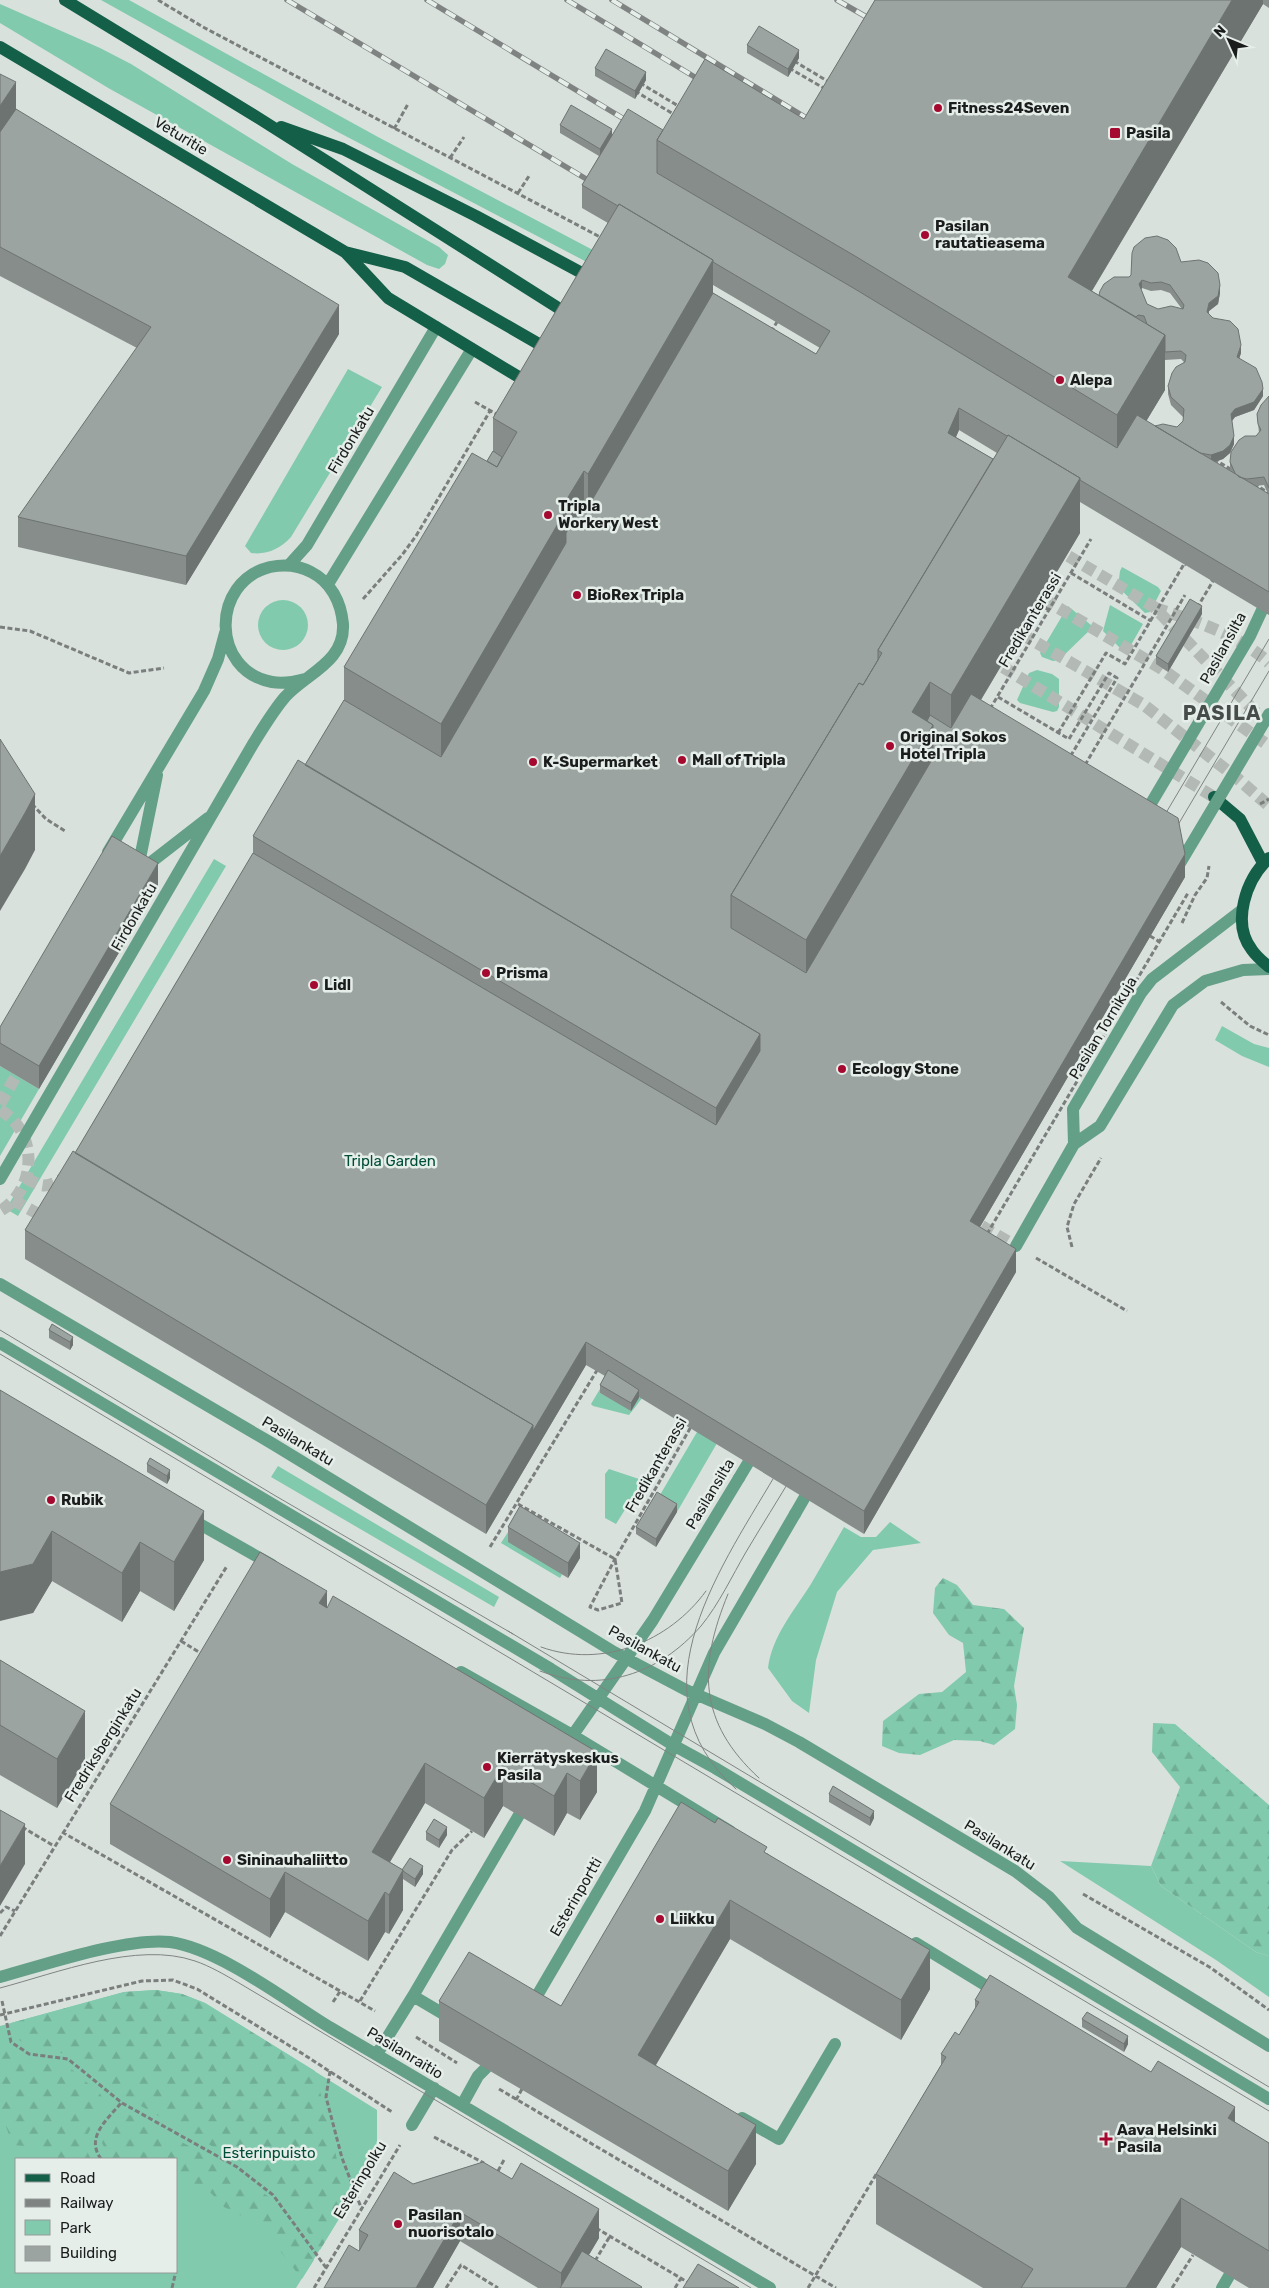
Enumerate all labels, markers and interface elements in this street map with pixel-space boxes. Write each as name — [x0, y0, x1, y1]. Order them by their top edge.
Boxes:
north arrow — [1204, 15, 1254, 65]
text: N — [1210, 22, 1230, 41]
place label: Fitness24Seven — [948, 99, 1069, 117]
marker: Fitness24Seven — [932, 102, 944, 114]
street label: Veturitie — [151, 113, 211, 159]
place label: Pasila — [1126, 124, 1171, 142]
marker: Pasila — [1108, 126, 1122, 140]
place label: Pasilan rautatieasema — [935, 217, 1045, 252]
marker: Pasilan rautatieasema — [919, 229, 931, 241]
place label: Alepa — [1070, 371, 1112, 389]
marker: Alepa — [1054, 374, 1066, 386]
street label: Firdonkatu — [324, 403, 378, 477]
place label: Tripla Workery West — [558, 497, 658, 532]
marker: Tripla Workery West — [542, 509, 554, 521]
street label: Fredikanterassi — [995, 570, 1065, 670]
place label: BioRex Tripla — [587, 586, 684, 604]
marker: BioRex Tripla — [571, 589, 583, 601]
street label: Pasilansilta — [1196, 609, 1250, 687]
district label: PASILA — [1183, 701, 1261, 725]
place label: Original Sokos Hotel Tripla — [900, 728, 1007, 763]
marker: Original Sokos Hotel Tripla — [884, 740, 896, 752]
place label: Mall of Tripla — [692, 751, 786, 769]
place label: K-Supermarket — [543, 753, 658, 771]
marker: Mall of Tripla — [676, 754, 688, 766]
marker: K-Supermarket — [527, 756, 539, 768]
street label: Firdonkatu — [107, 880, 161, 954]
place label: Prisma — [496, 964, 548, 982]
marker: Prisma — [480, 967, 492, 979]
street label: Pasilan Tornikuja — [1065, 973, 1141, 1083]
place label: Lidl — [324, 976, 351, 994]
marker: Lidl — [308, 979, 320, 991]
place label: Ecology Stone — [852, 1060, 959, 1078]
marker: Ecology Stone — [836, 1063, 848, 1075]
park label: Tripla Garden — [344, 1152, 436, 1170]
street label: Pasilankatu — [259, 1412, 337, 1470]
street label: Fredikanterassi — [621, 1414, 691, 1516]
street label: Pasilansilta — [682, 1455, 738, 1533]
place label: Rubik — [61, 1491, 104, 1509]
marker: Rubik — [45, 1494, 57, 1506]
street label: Pasilankatu — [605, 1622, 685, 1676]
street label: Fredriksberginkatu — [61, 1685, 145, 1805]
place label: Kierrätyskeskus Pasila — [497, 1749, 619, 1784]
marker: Kierrätyskeskus Pasila — [481, 1761, 493, 1773]
street label: Pasilankatu — [961, 1816, 1039, 1874]
place label: Sininauhaliitto — [237, 1851, 348, 1869]
marker: Sininauhaliitto — [221, 1854, 233, 1866]
street label: Esterinportti — [546, 1854, 606, 1940]
place label: Liikku — [670, 1910, 715, 1928]
marker: Liikku — [654, 1913, 666, 1925]
street label: Pasilanraitio — [364, 2023, 446, 2083]
place label: Aava Helsinki Pasila — [1117, 2121, 1217, 2156]
marker: Aava Helsinki Pasila — [1099, 2132, 1113, 2146]
street label: Esterinpolku — [330, 2138, 390, 2222]
park label: Esterinpuisto — [222, 2144, 316, 2162]
legend — [15, 2158, 178, 2273]
text: Road — [60, 2169, 96, 2187]
text: Railway — [60, 2194, 114, 2212]
place label: Pasilan nuorisotalo — [408, 2206, 494, 2241]
marker: Pasilan nuorisotalo — [392, 2218, 404, 2230]
text: Park — [60, 2219, 91, 2237]
text: Building — [60, 2244, 117, 2262]

